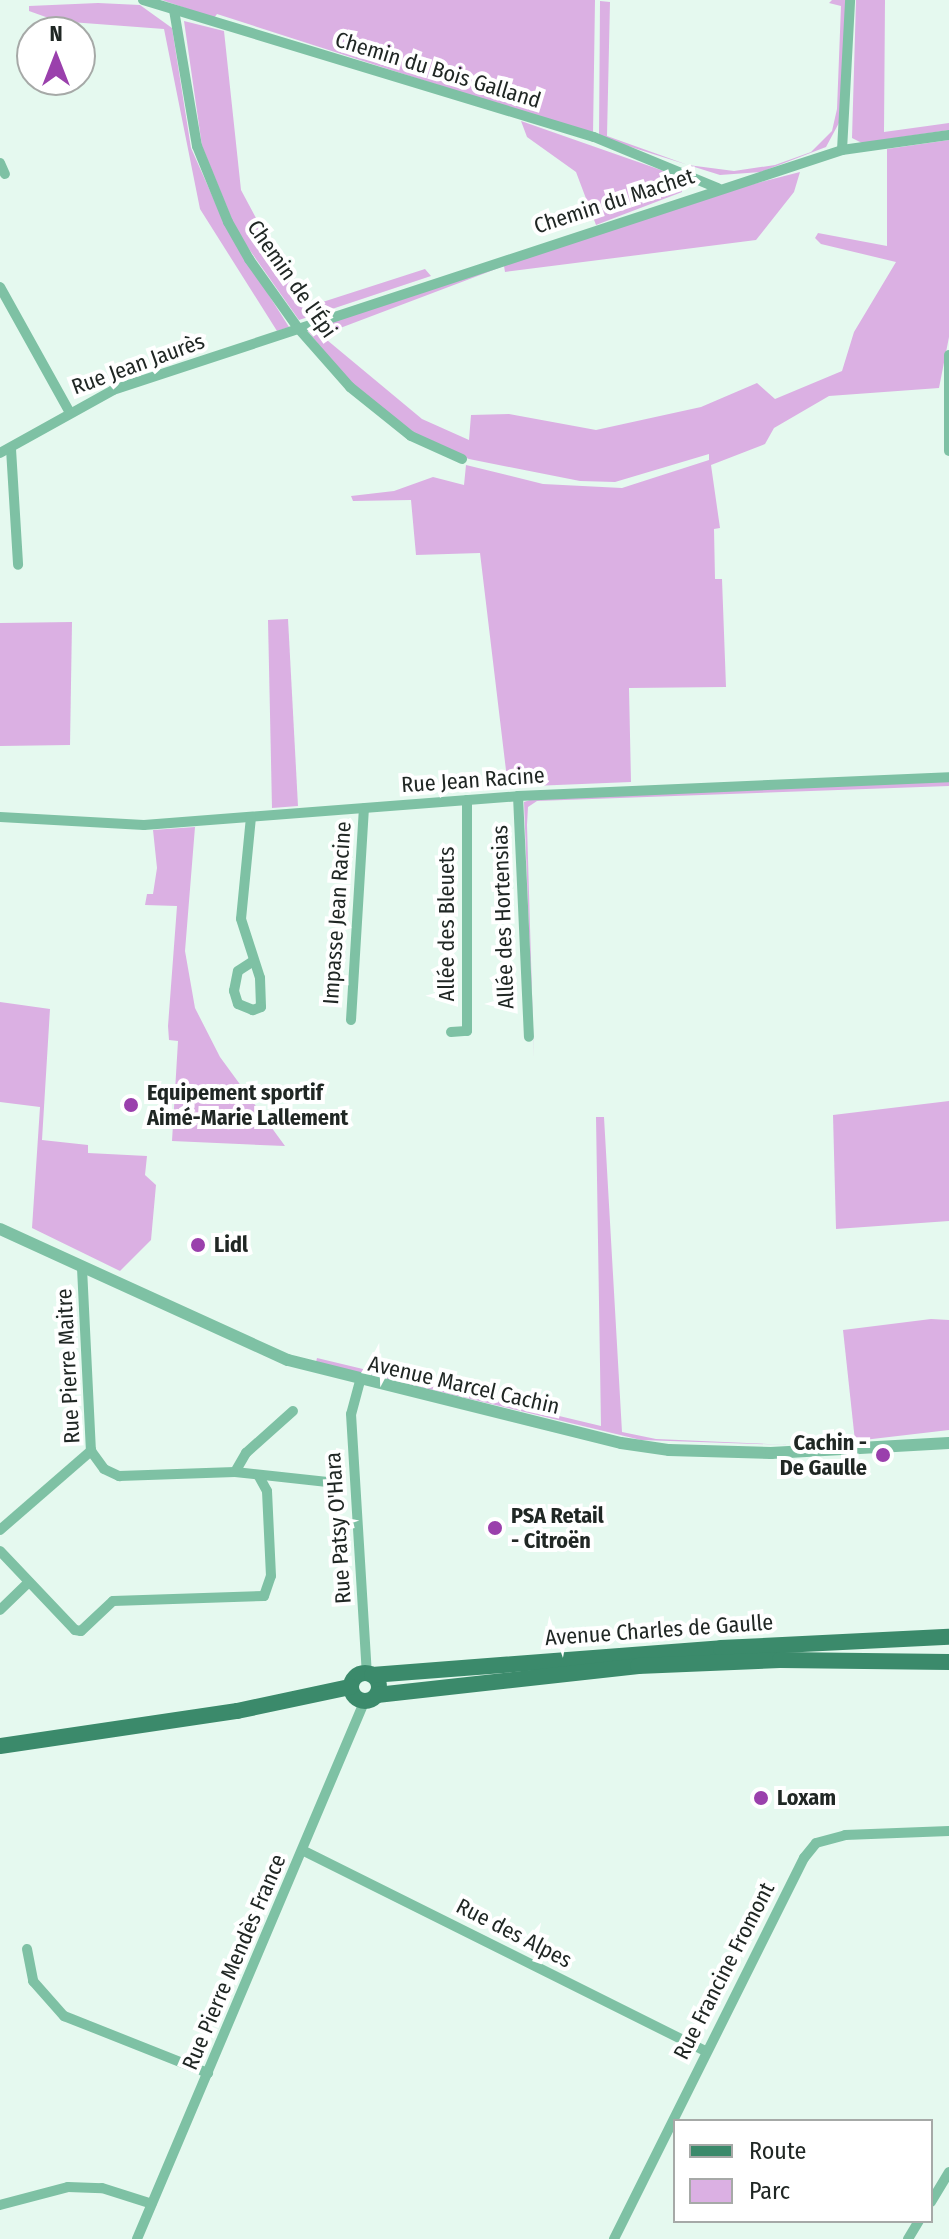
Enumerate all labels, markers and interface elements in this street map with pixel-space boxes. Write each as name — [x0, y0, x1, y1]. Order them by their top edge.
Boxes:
north arrow — [16, 16, 96, 96]
text: N — [49, 20, 63, 47]
street label: Chemin du Bois Galland — [332, 26, 544, 114]
street label: Chemin du Machet — [531, 163, 697, 239]
street label: Chemin de l'Épi — [242, 215, 342, 343]
street label: Rue Jean Jaurès — [68, 328, 208, 400]
street label: Rue Jean Racine — [400, 762, 546, 798]
street label: Impasse Jean Racine — [317, 820, 357, 1006]
street label: Allée des Hortensias — [487, 825, 519, 1009]
street label: Allée des Bleuets — [434, 847, 460, 1001]
place label: Equipement sportif Aimé-Marie Lallement — [147, 1079, 348, 1130]
marker: Equipement sportif Aimé-Marie Lallement — [122, 1096, 140, 1114]
place label: Lidl — [214, 1232, 248, 1258]
marker: Lidl — [189, 1236, 207, 1254]
street label: Rue Pierre Maitre — [51, 1288, 85, 1444]
street label: Avenue Marcel Cachin — [366, 1350, 562, 1420]
place label: Cachin - De Gaulle — [780, 1429, 867, 1480]
marker: Cachin - De Gaulle — [874, 1446, 892, 1464]
street label: Rue Patsy O'Hara — [320, 1451, 356, 1605]
place label: PSA Retail - Citroën — [511, 1502, 604, 1554]
marker: PSA Retail - Citroën — [486, 1519, 504, 1537]
street label: Avenue Charles de Gaulle — [544, 1609, 774, 1651]
place label: Loxam — [777, 1785, 836, 1811]
marker: Loxam — [752, 1789, 770, 1807]
street label: Rue Pierre Mendès France — [177, 1850, 291, 2074]
street label: Rue Francine Fromont — [668, 1878, 780, 2064]
street label: Rue des Alpes — [452, 1893, 576, 1973]
legend — [673, 2119, 933, 2223]
text: Route — [749, 2137, 806, 2165]
text: Parc — [749, 2177, 790, 2205]

